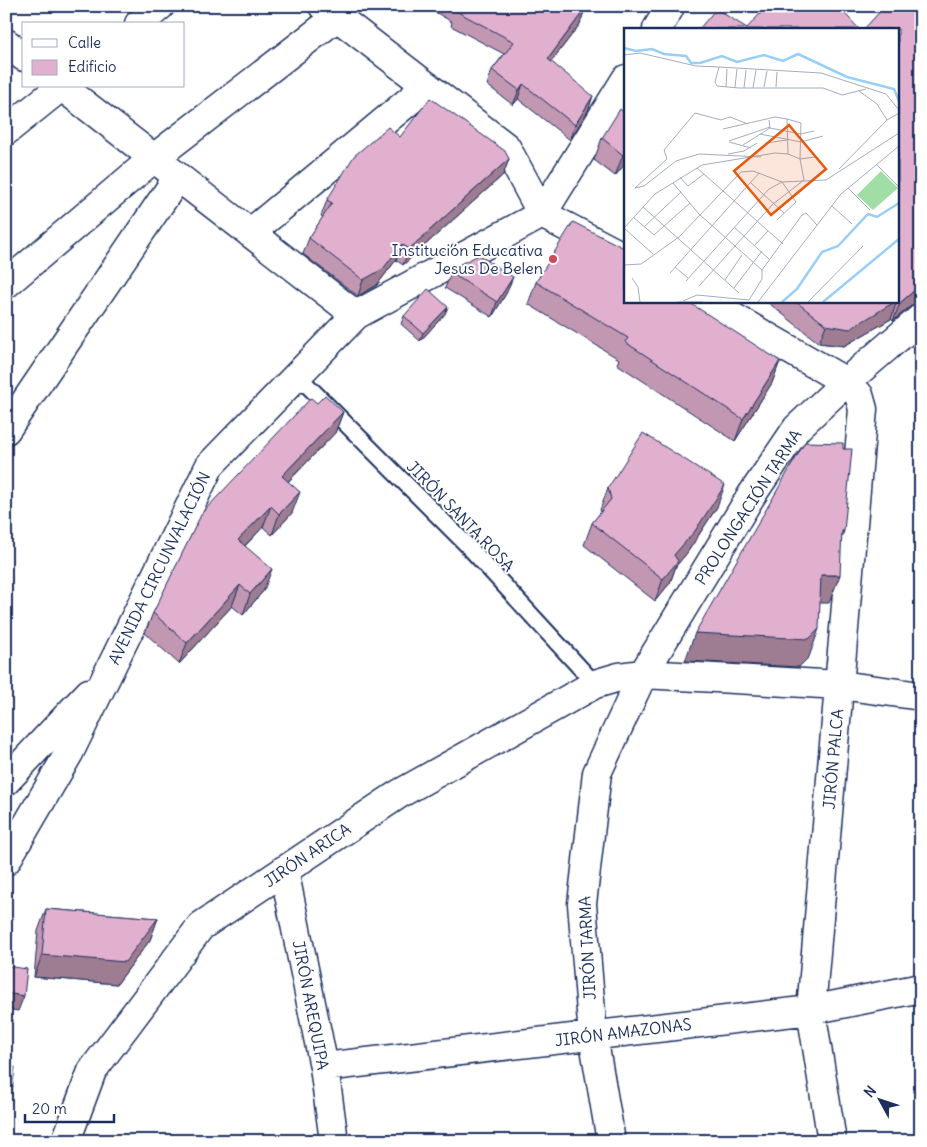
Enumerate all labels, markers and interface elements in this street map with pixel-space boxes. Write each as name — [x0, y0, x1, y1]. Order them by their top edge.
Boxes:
legend — [22, 22, 185, 88]
inset map — [624, 28, 900, 302]
text: Calle — [68, 33, 101, 52]
text: Edificio — [68, 57, 116, 76]
place label: Institución Educativa Jesus De Belen — [391, 240, 543, 278]
marker: Institución Educativa Jesus De Belen — [547, 253, 559, 265]
street label: PROLONGACIÓN TARMA — [690, 426, 806, 588]
street label: JIRÓN SANTA ROSA — [403, 456, 519, 576]
street label: AVENIDA CIRCUNVALACIÓN — [103, 468, 215, 668]
street label: JIRÓN PALCA — [819, 708, 847, 810]
street label: JIRÓN ARICA — [260, 819, 354, 891]
street label: JIRÓN TARMA — [574, 895, 600, 1001]
street label: JIRÓN AREQUIPA — [289, 938, 333, 1072]
street label: JIRÓN AMAZONAS — [553, 1014, 693, 1050]
north arrow — [854, 1074, 904, 1124]
text: N — [860, 1082, 880, 1101]
scale bar — [25, 1092, 114, 1124]
text: 20 m — [32, 1099, 67, 1118]

